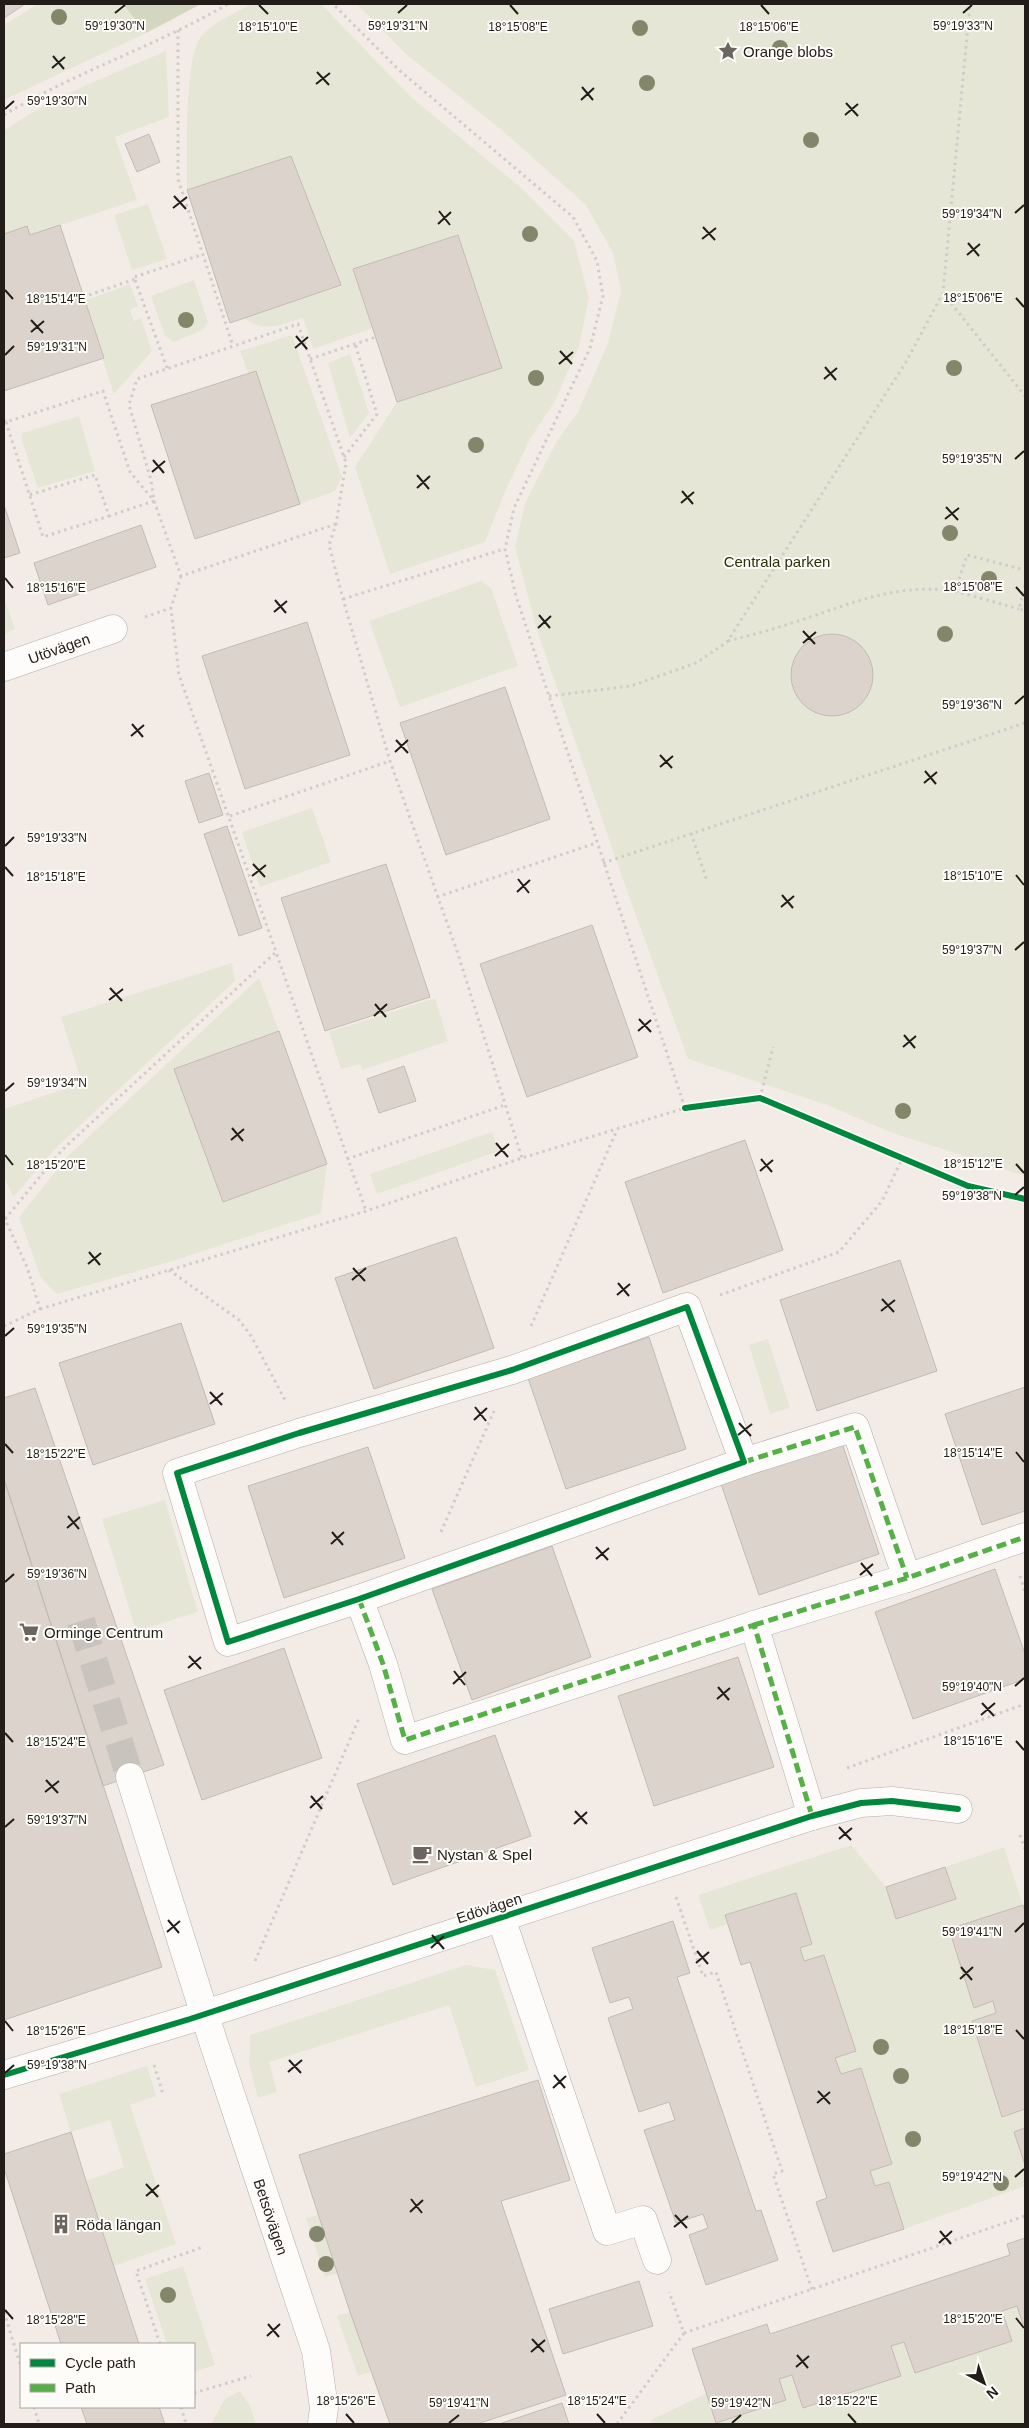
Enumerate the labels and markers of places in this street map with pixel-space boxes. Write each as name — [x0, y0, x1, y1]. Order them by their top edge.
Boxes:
place icon: Orange blobs — [717, 40, 739, 62]
place label: Orange blobs — [743, 43, 833, 60]
supermarket icon: Orminge Centrum — [18, 1621, 40, 1643]
place label: Orminge Centrum — [44, 1624, 163, 1641]
cafe icon: Nystan & Spel — [411, 1843, 433, 1865]
place label: Nystan & Spel — [437, 1846, 532, 1863]
building icon: Röda längan — [50, 2213, 72, 2235]
place label: Röda längan — [76, 2216, 161, 2233]

